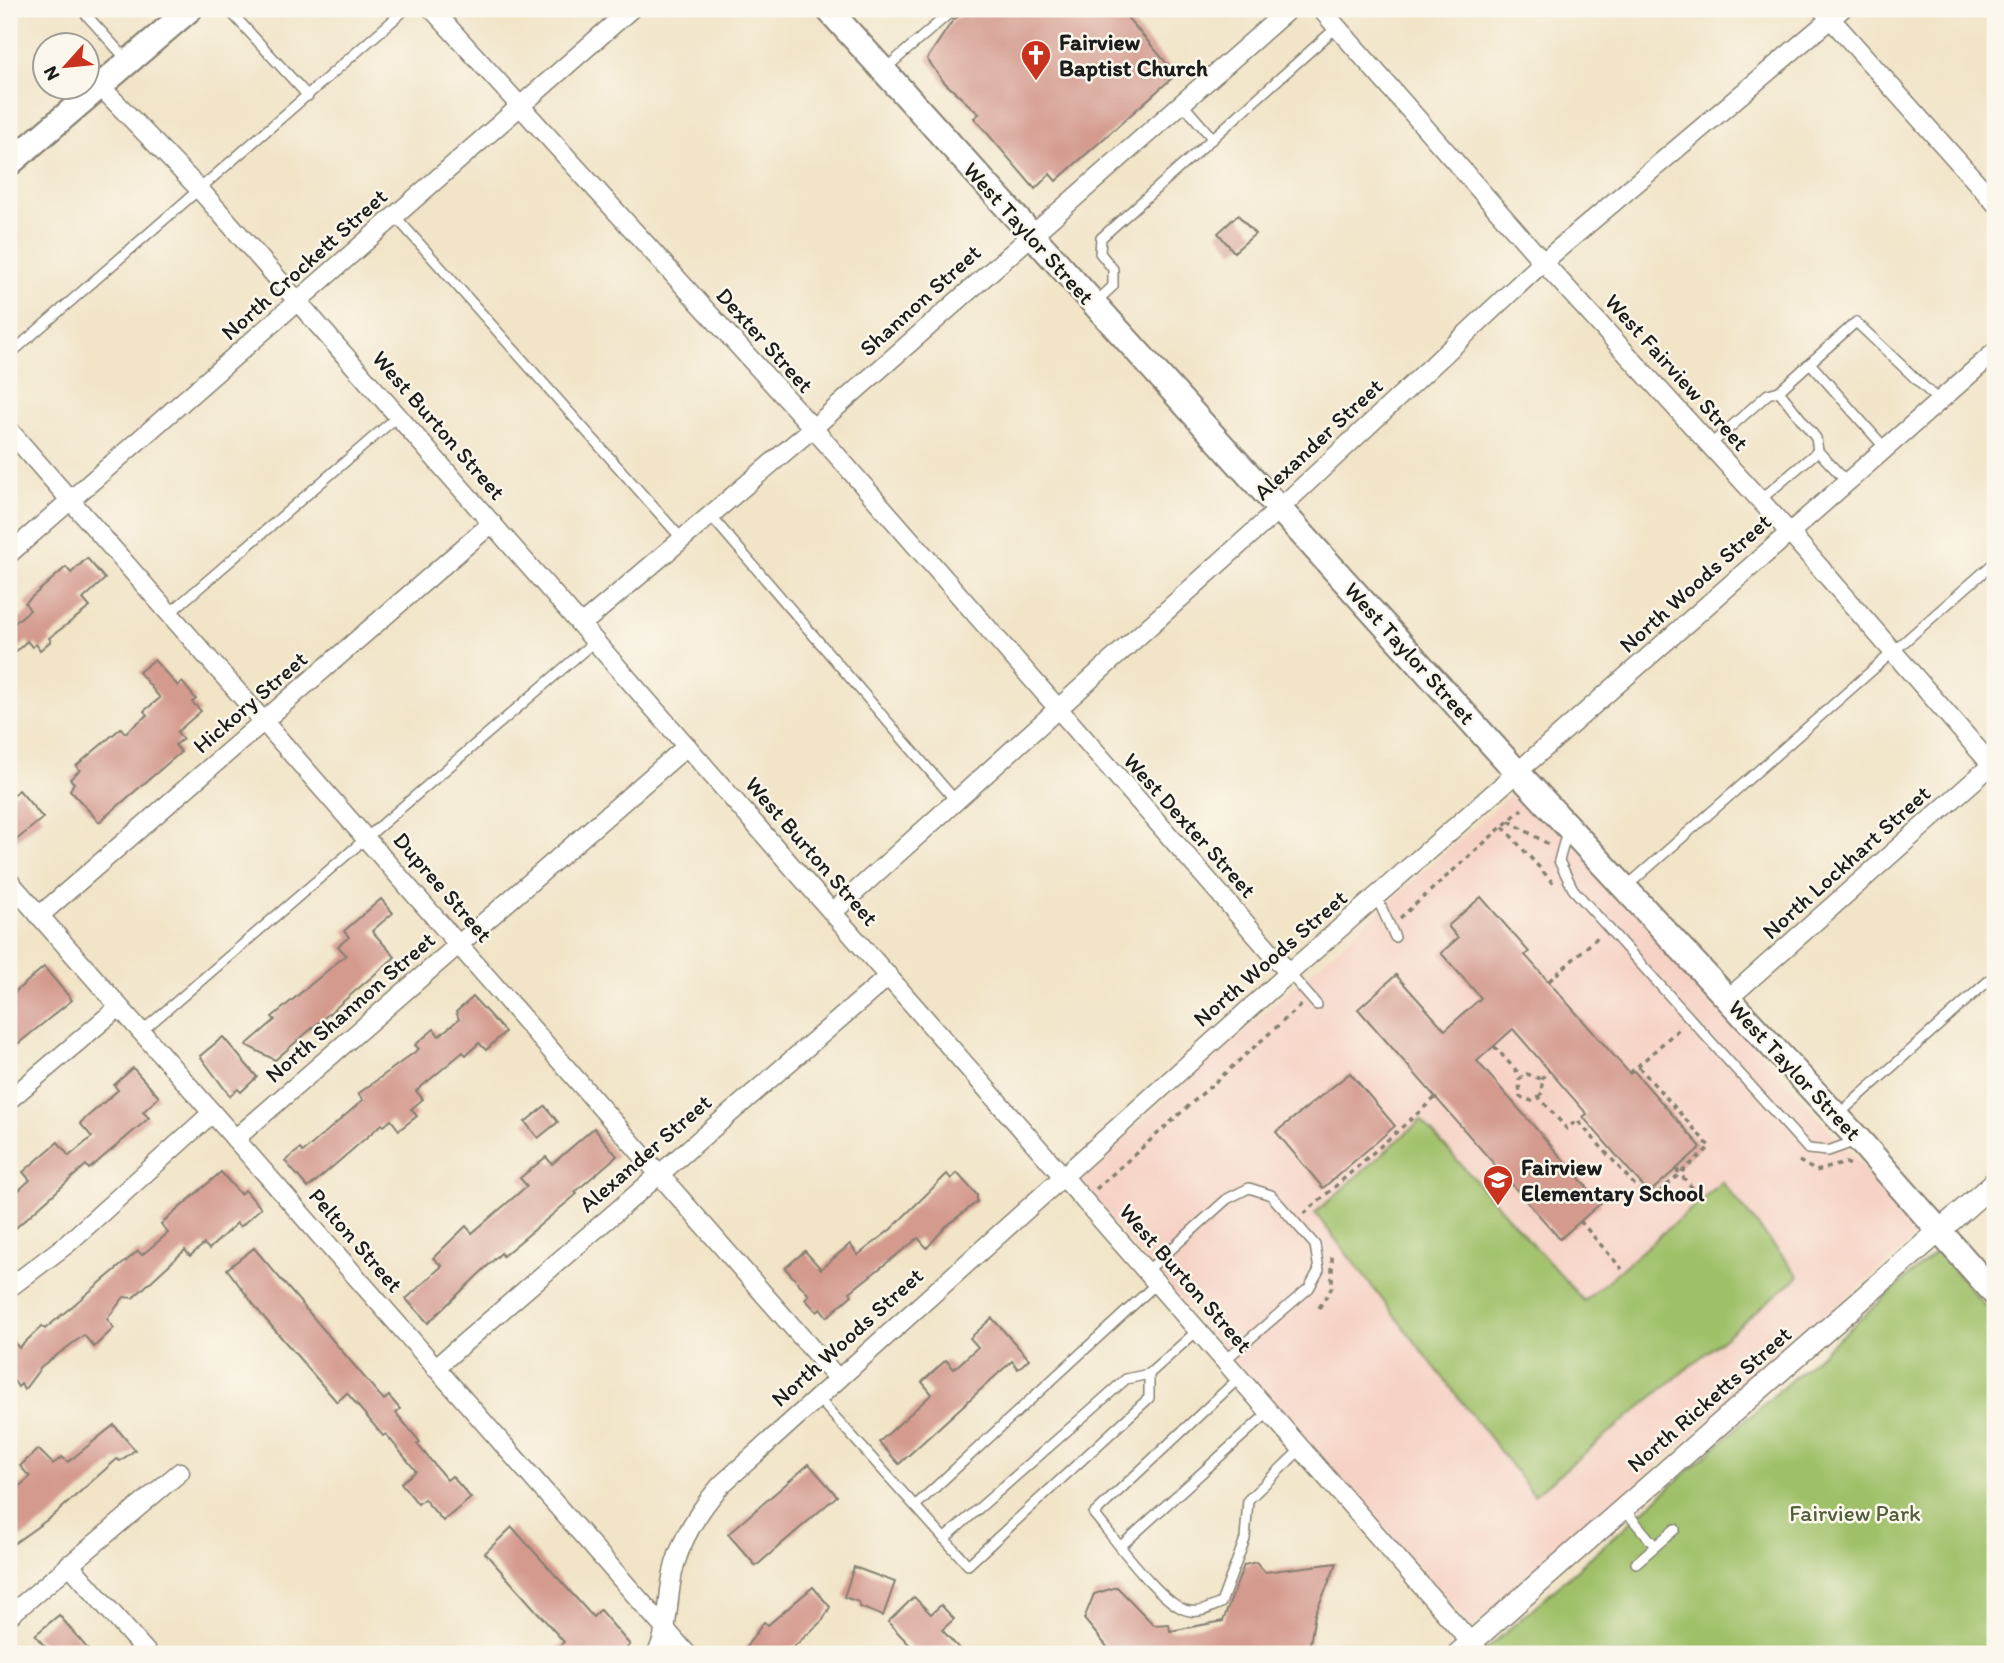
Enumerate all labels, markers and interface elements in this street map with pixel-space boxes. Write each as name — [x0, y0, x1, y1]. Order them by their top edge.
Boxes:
place label: Fairview Baptist Church — [1059, 28, 1208, 82]
north arrow — [32, 32, 102, 102]
church icon: Fairview Baptist Church — [1019, 38, 1053, 82]
text: N — [38, 63, 64, 84]
street label: West Taylor Street — [958, 156, 1101, 310]
street label: North Crockett Street — [215, 182, 393, 346]
street label: Shannon Street — [853, 238, 987, 362]
street label: Dexter Street — [710, 281, 820, 399]
street label: West Fairview Street — [1599, 288, 1755, 457]
street label: West Burton Street — [366, 344, 512, 506]
street label: Alexander Street — [1248, 372, 1389, 506]
street label: North Woods Street — [1613, 507, 1777, 659]
street label: West Taylor Street — [1339, 576, 1482, 730]
street label: Hickory Street — [187, 645, 313, 759]
street label: West Dexter Street — [1118, 747, 1263, 904]
street label: West Burton Street — [739, 770, 885, 932]
street label: North Lockhart Street — [1756, 779, 1936, 945]
street label: Dupree Street — [387, 826, 499, 948]
street label: North Woods Street — [1187, 883, 1353, 1032]
street label: North Shannon Street — [259, 925, 441, 1089]
street label: West Taylor Street — [1723, 994, 1868, 1146]
street label: Alexander Street — [573, 1088, 717, 1218]
place label: Fairview Elementary School — [1521, 1153, 1705, 1207]
school or university icon: Fairview Elementary School — [1481, 1163, 1515, 1207]
street label: Pelton Street — [303, 1182, 409, 1298]
street label: West Burton Street — [1113, 1197, 1259, 1359]
street label: North Woods Street — [765, 1261, 929, 1413]
street label: North Ricketts Street — [1621, 1320, 1797, 1478]
park label: Fairview Park — [1789, 1499, 1921, 1527]

